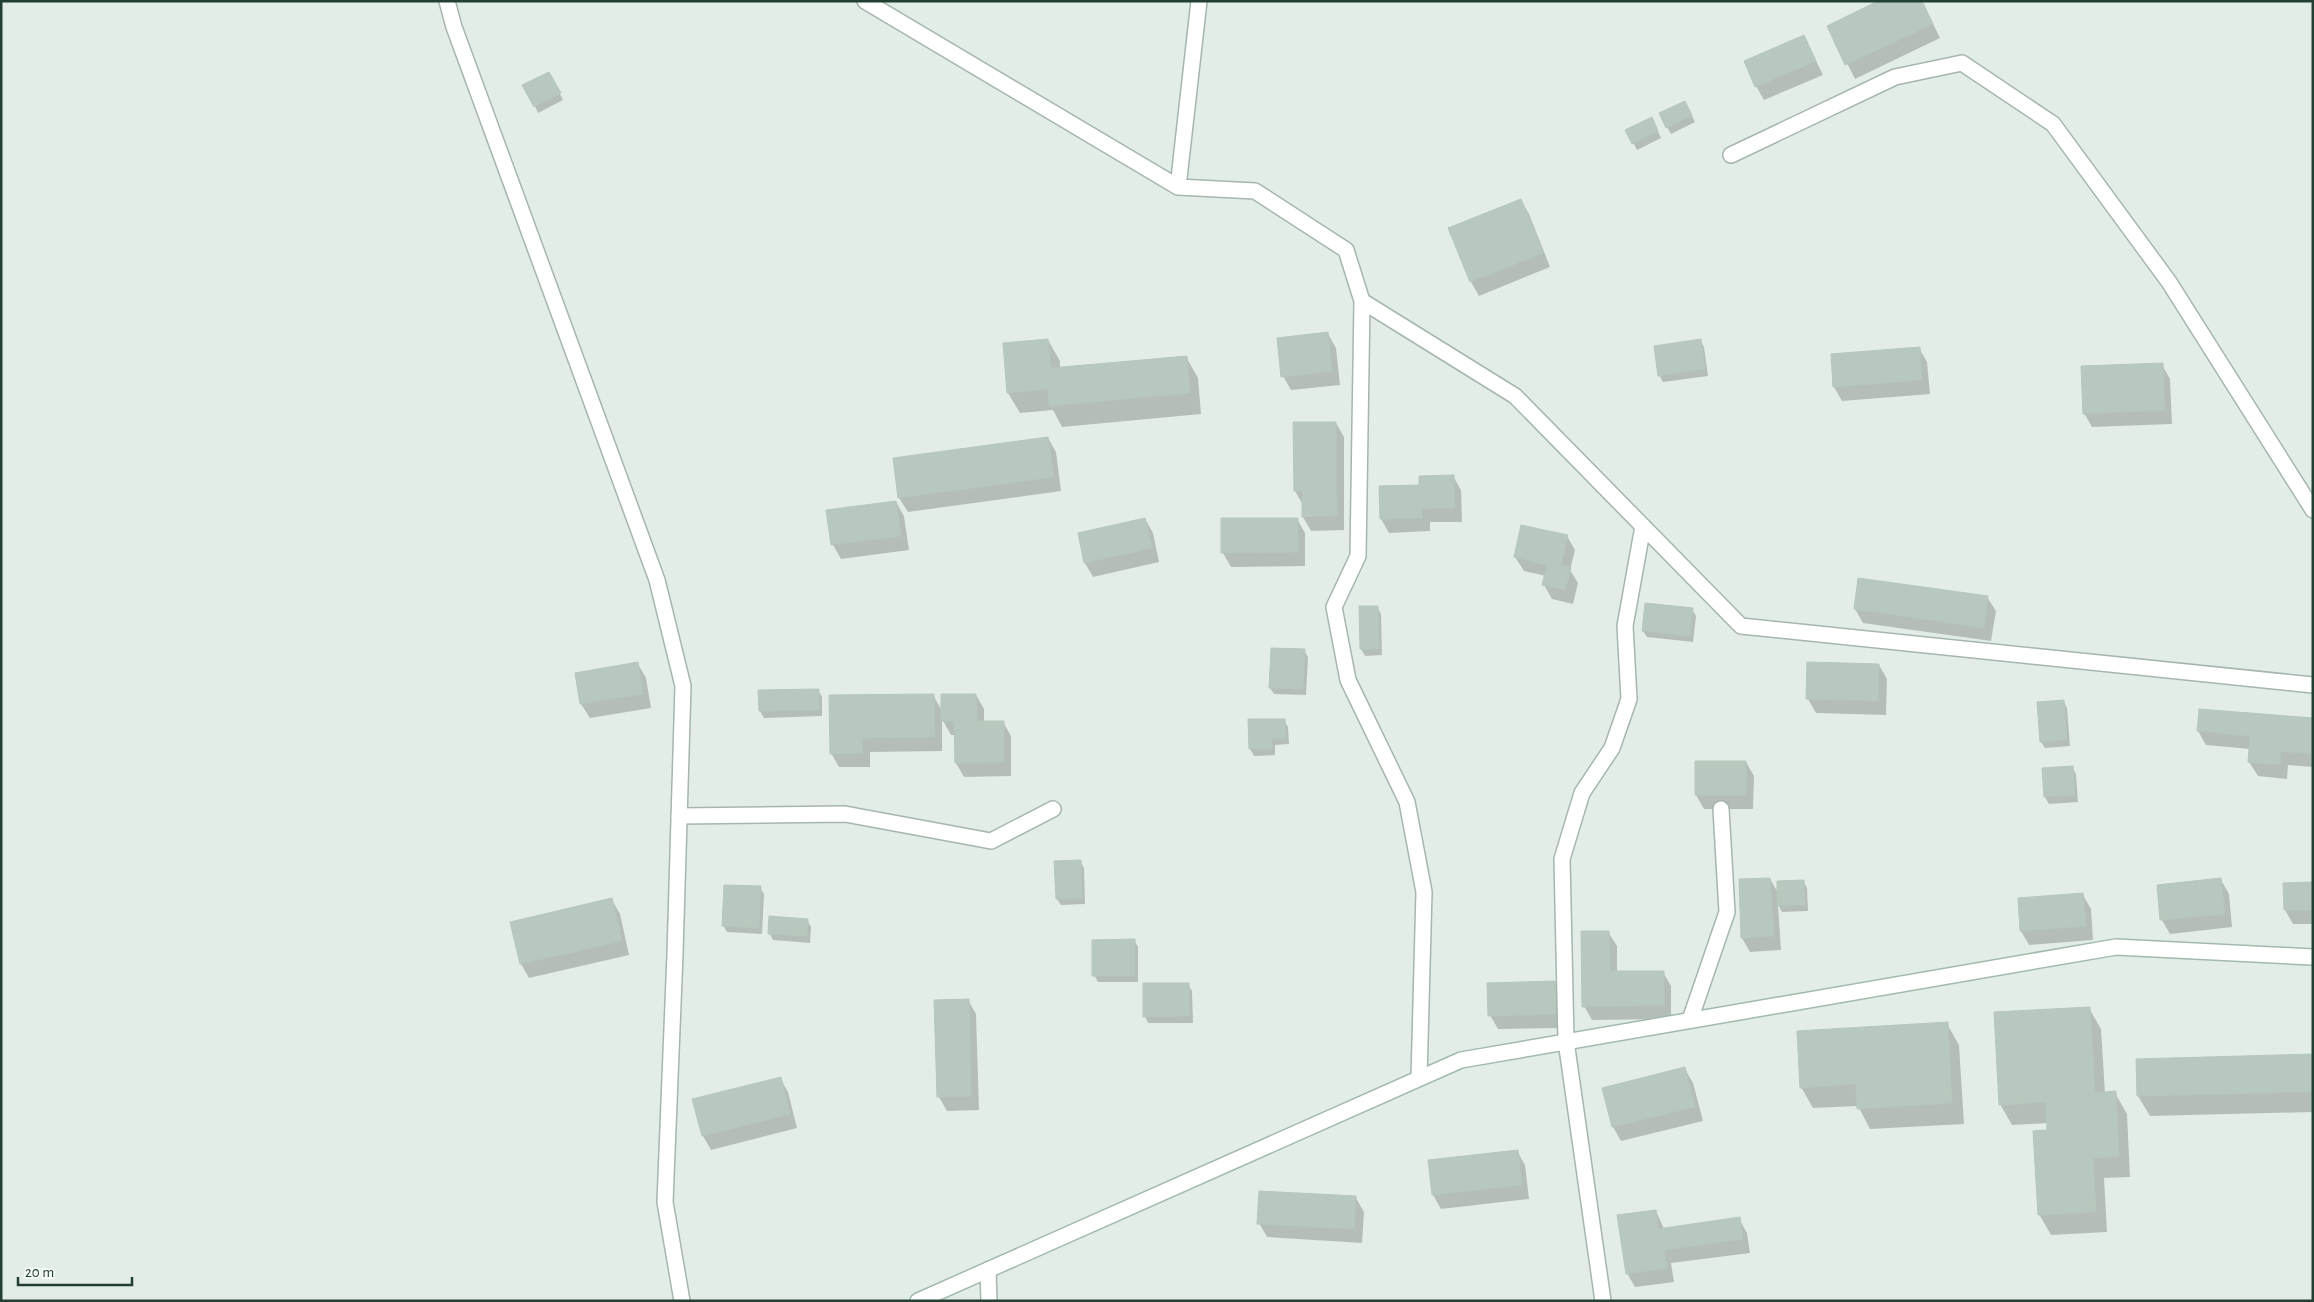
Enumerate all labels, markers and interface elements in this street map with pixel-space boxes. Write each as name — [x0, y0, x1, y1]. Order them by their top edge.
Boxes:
scale bar — [18, 1254, 131, 1286]
text: 20 m — [25, 1265, 54, 1280]

